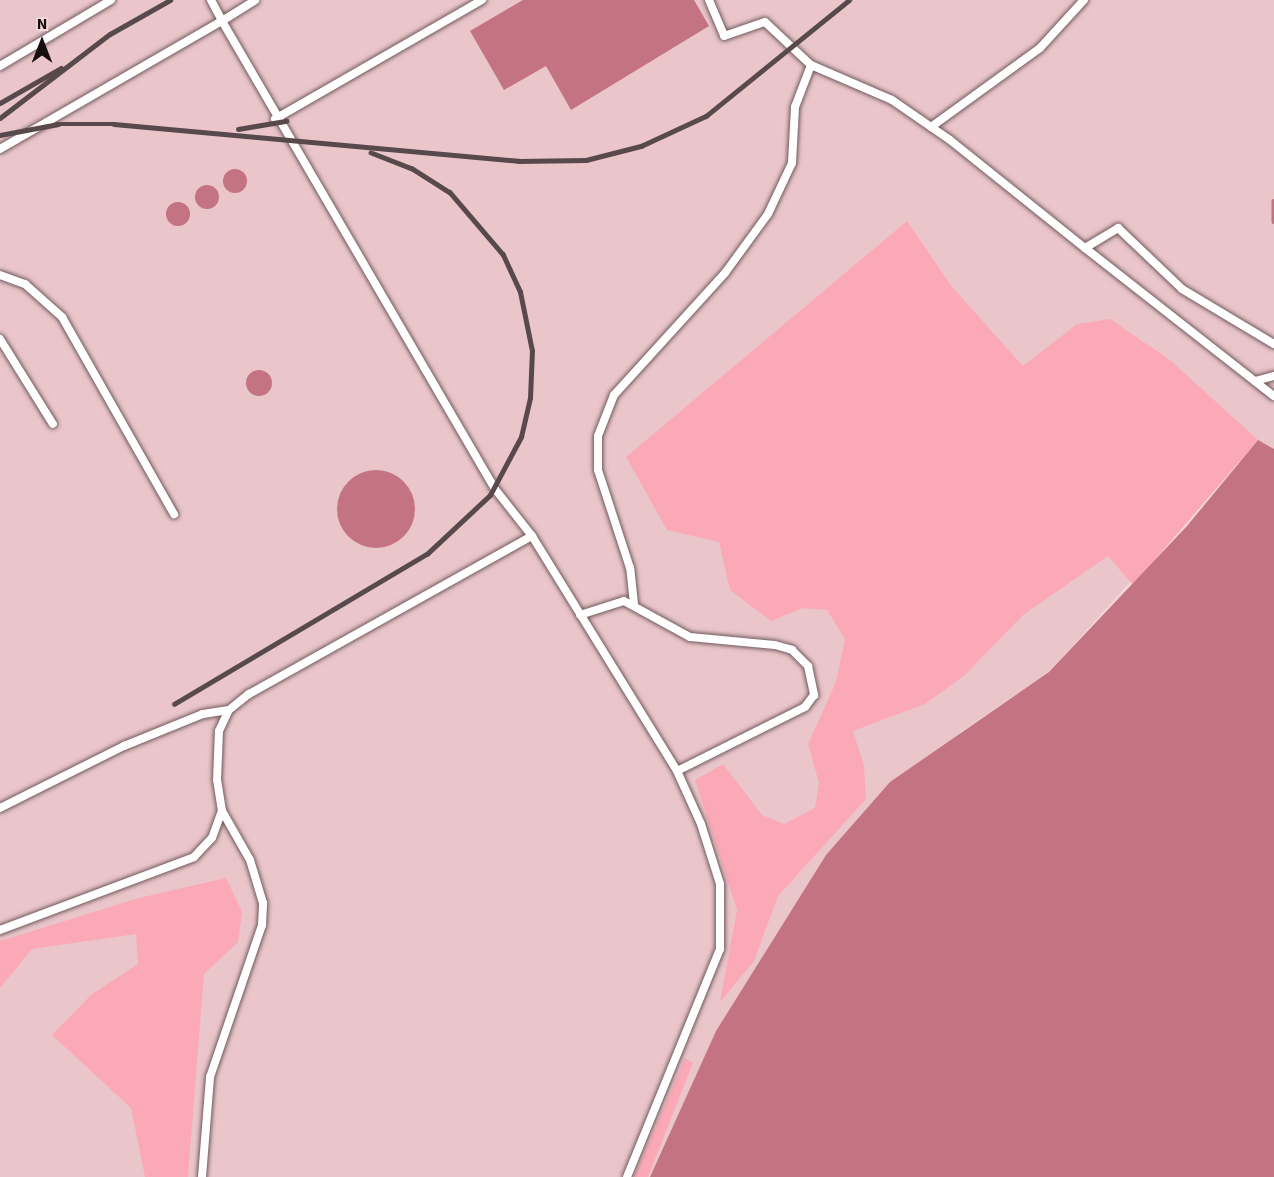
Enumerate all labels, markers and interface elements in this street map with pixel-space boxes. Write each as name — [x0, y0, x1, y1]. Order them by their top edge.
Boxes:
north arrow — [12, 12, 72, 72]
text: N — [37, 13, 47, 35]

